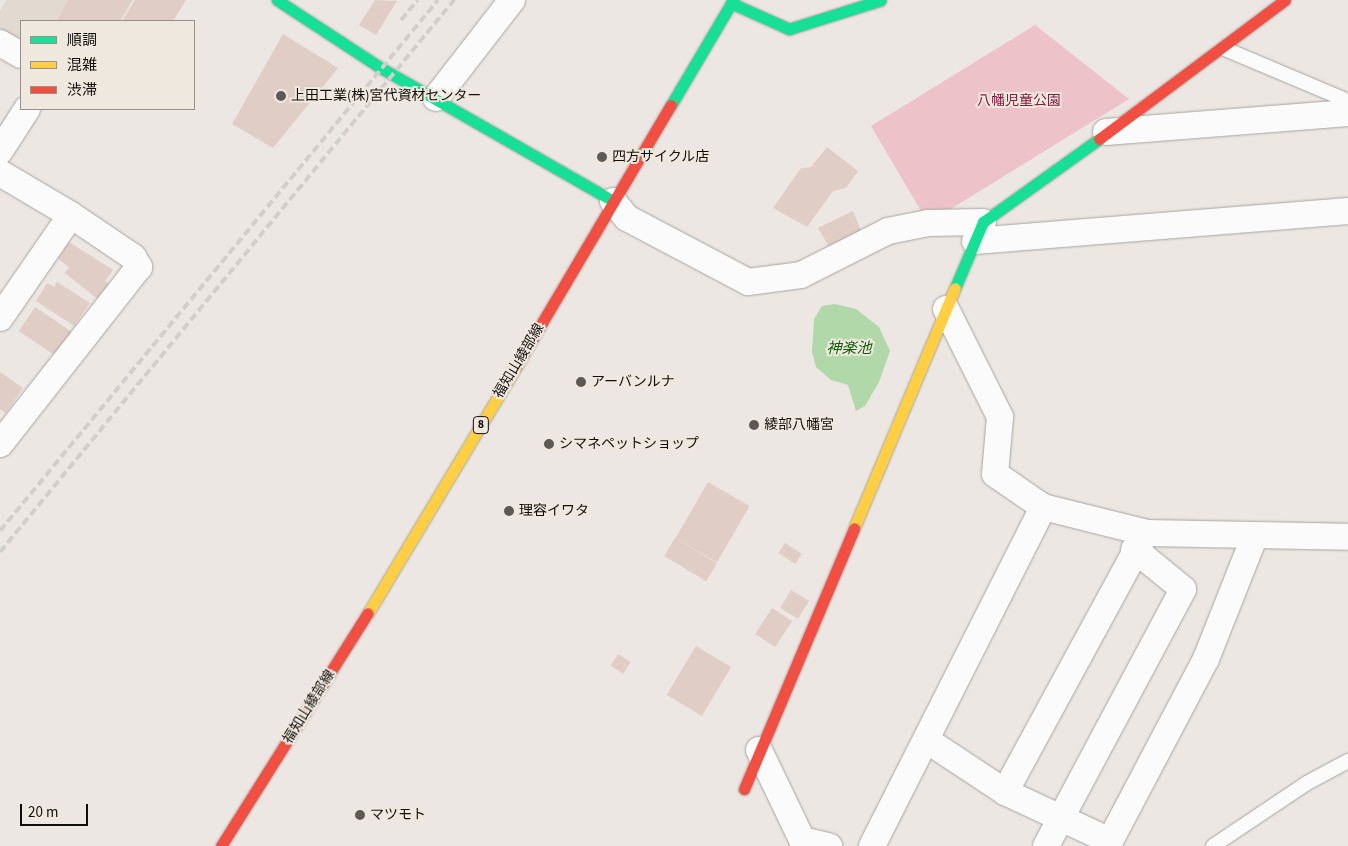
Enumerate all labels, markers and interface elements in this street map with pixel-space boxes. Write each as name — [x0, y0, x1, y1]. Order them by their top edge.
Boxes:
legend — [20, 20, 195, 110]
text: 順調 — [67, 30, 97, 51]
text: 混雑 — [67, 55, 97, 76]
text: 渋滞 — [67, 80, 97, 101]
place label: 上田工業(株)宮代資材センター — [291, 88, 481, 104]
marker: 上田工業(株)宮代資材センター — [275, 90, 287, 102]
park label: 八幡児童公園 — [977, 93, 1061, 109]
place label: 四方サイクル店 — [612, 149, 710, 165]
marker: 四方サイクル店 — [596, 151, 608, 163]
street label: 福知山綾部線 — [490, 321, 548, 401]
water label: 神楽池 — [827, 340, 871, 358]
place label: アーバンルナ — [591, 374, 674, 390]
marker: アーバンルナ — [575, 376, 587, 388]
road number: 8 — [472, 416, 490, 434]
place label: 綾部八幡宮 — [764, 417, 834, 433]
marker: 綾部八幡宮 — [748, 419, 760, 431]
place label: シマネペットショップ — [559, 436, 699, 452]
marker: シマネペットショップ — [543, 438, 555, 450]
place label: 理容イワタ — [519, 503, 589, 519]
marker: 理容イワタ — [503, 505, 515, 517]
street label: 福知山綾部線 — [280, 667, 338, 747]
scale bar — [22, 794, 90, 826]
text: 20 m — [28, 802, 58, 823]
place label: マツモト — [370, 807, 426, 823]
marker: マツモト — [354, 809, 366, 821]

